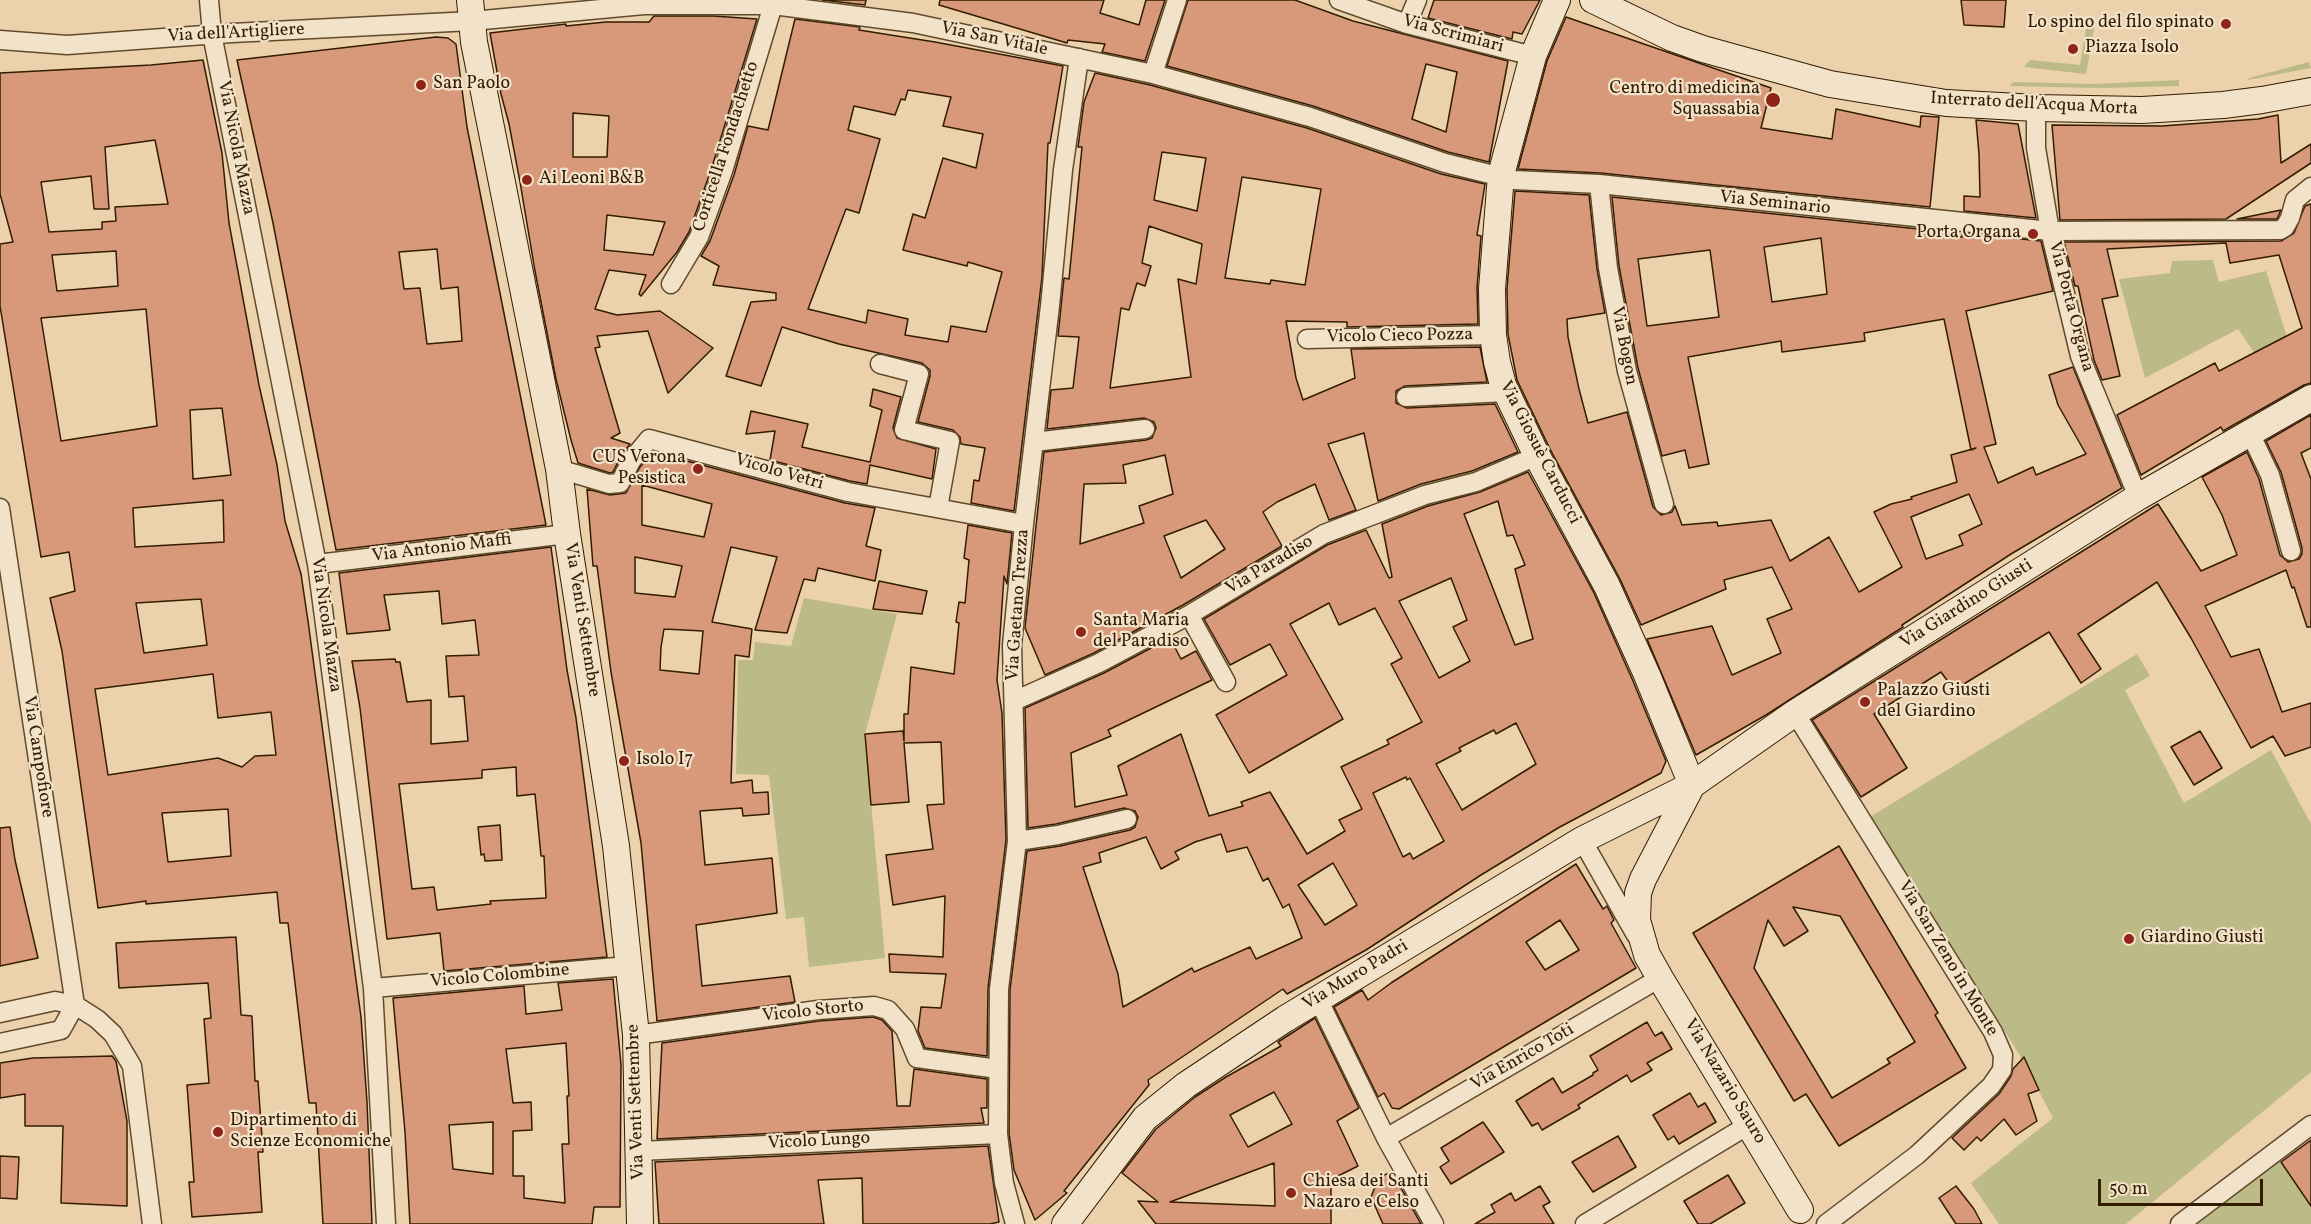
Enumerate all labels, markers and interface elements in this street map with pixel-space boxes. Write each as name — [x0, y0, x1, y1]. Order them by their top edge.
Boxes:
street label: Via Scrimiari — [1400, 11, 1506, 59]
place label: Lo spino del filo spinato — [2027, 13, 2214, 35]
marker: Lo spino del filo spinato — [2219, 17, 2233, 31]
street label: Via San Vitale — [939, 18, 1049, 62]
street label: Via dell'Artigliere — [167, 20, 305, 48]
place label: Piazza Isolo — [2085, 38, 2179, 60]
marker: Piazza Isolo — [2066, 42, 2080, 56]
street label: Corticella Fondachetto — [689, 59, 765, 235]
place label: San Paolo — [433, 74, 510, 96]
marker: San Paolo — [414, 78, 428, 92]
street label: Via Nicola Mazza — [211, 79, 259, 217]
place label: Centro di medicina Squassabia — [1610, 79, 1760, 122]
street label: Interrato dell'Acqua Morta — [1930, 89, 2138, 121]
marker: Centro di medicina Squassabia — [1764, 91, 1782, 109]
place label: Ai Leoni B&B — [539, 169, 644, 191]
marker: Ai Leoni B&B — [520, 173, 534, 187]
street label: Via Seminario — [1718, 187, 1832, 221]
place label: Porta Organa — [1916, 223, 2021, 245]
marker: Porta Organa — [2026, 227, 2040, 241]
street label: Via Porta Organa — [2042, 239, 2098, 375]
street label: Via Bogon — [1605, 305, 1641, 387]
street label: Vicolo Cieco Pozza — [1327, 325, 1473, 349]
street label: Via Giosuè Carducci — [1494, 378, 1584, 528]
place label: CUS Verona Pesistica — [593, 448, 686, 490]
street label: Vicolo Vetri — [732, 450, 826, 496]
marker: CUS Verona Pesistica — [691, 462, 705, 476]
street label: Via Gaetano Trezza — [1003, 528, 1035, 682]
street label: Via Antonio Maffi — [371, 530, 513, 568]
street label: Via Paradiso — [1222, 531, 1318, 601]
street label: Via Venti Settembre — [558, 541, 604, 699]
street label: Via Nicola Mazza — [305, 556, 345, 694]
street label: Via Giardino Giusti — [1897, 556, 2037, 654]
place label: Santa Maria del Paradiso — [1093, 611, 1189, 654]
marker: Santa Maria del Paradiso — [1074, 625, 1088, 639]
place label: Palazzo Giusti del Giardino — [1877, 681, 1990, 724]
street label: Via Campofiore — [17, 695, 57, 819]
marker: Palazzo Giusti del Giardino — [1858, 695, 1872, 709]
place label: Isolo I7 — [636, 750, 693, 772]
marker: Isolo I7 — [617, 754, 631, 768]
street label: Via San Zeno in Monte — [1892, 877, 2002, 1041]
place label: Giardino Giusti — [2141, 928, 2264, 950]
marker: Giardino Giusti — [2122, 932, 2136, 946]
street label: Via Muro Padri — [1299, 936, 1413, 1016]
street label: Vicolo Colombine — [430, 960, 570, 994]
street label: Vicolo Storto — [761, 996, 865, 1028]
street label: Via Nazario Sauro — [1678, 1016, 1770, 1148]
street label: Via Enrico Toti — [1467, 1020, 1579, 1096]
street label: Via Venti Settembre — [623, 1024, 651, 1180]
place label: Dipartimento di Scienze Economiche — [230, 1111, 391, 1154]
marker: Dipartimento di Scienze Economiche — [211, 1125, 225, 1139]
street label: Vicolo Lungo — [767, 1129, 871, 1155]
scale bar — [2101, 1167, 2266, 1205]
place label: Chiesa dei Santi Nazaro e Celso — [1303, 1172, 1429, 1214]
text: 50 m — [2109, 1177, 2148, 1202]
marker: Chiesa dei Santi Nazaro e Celso — [1284, 1186, 1298, 1200]

